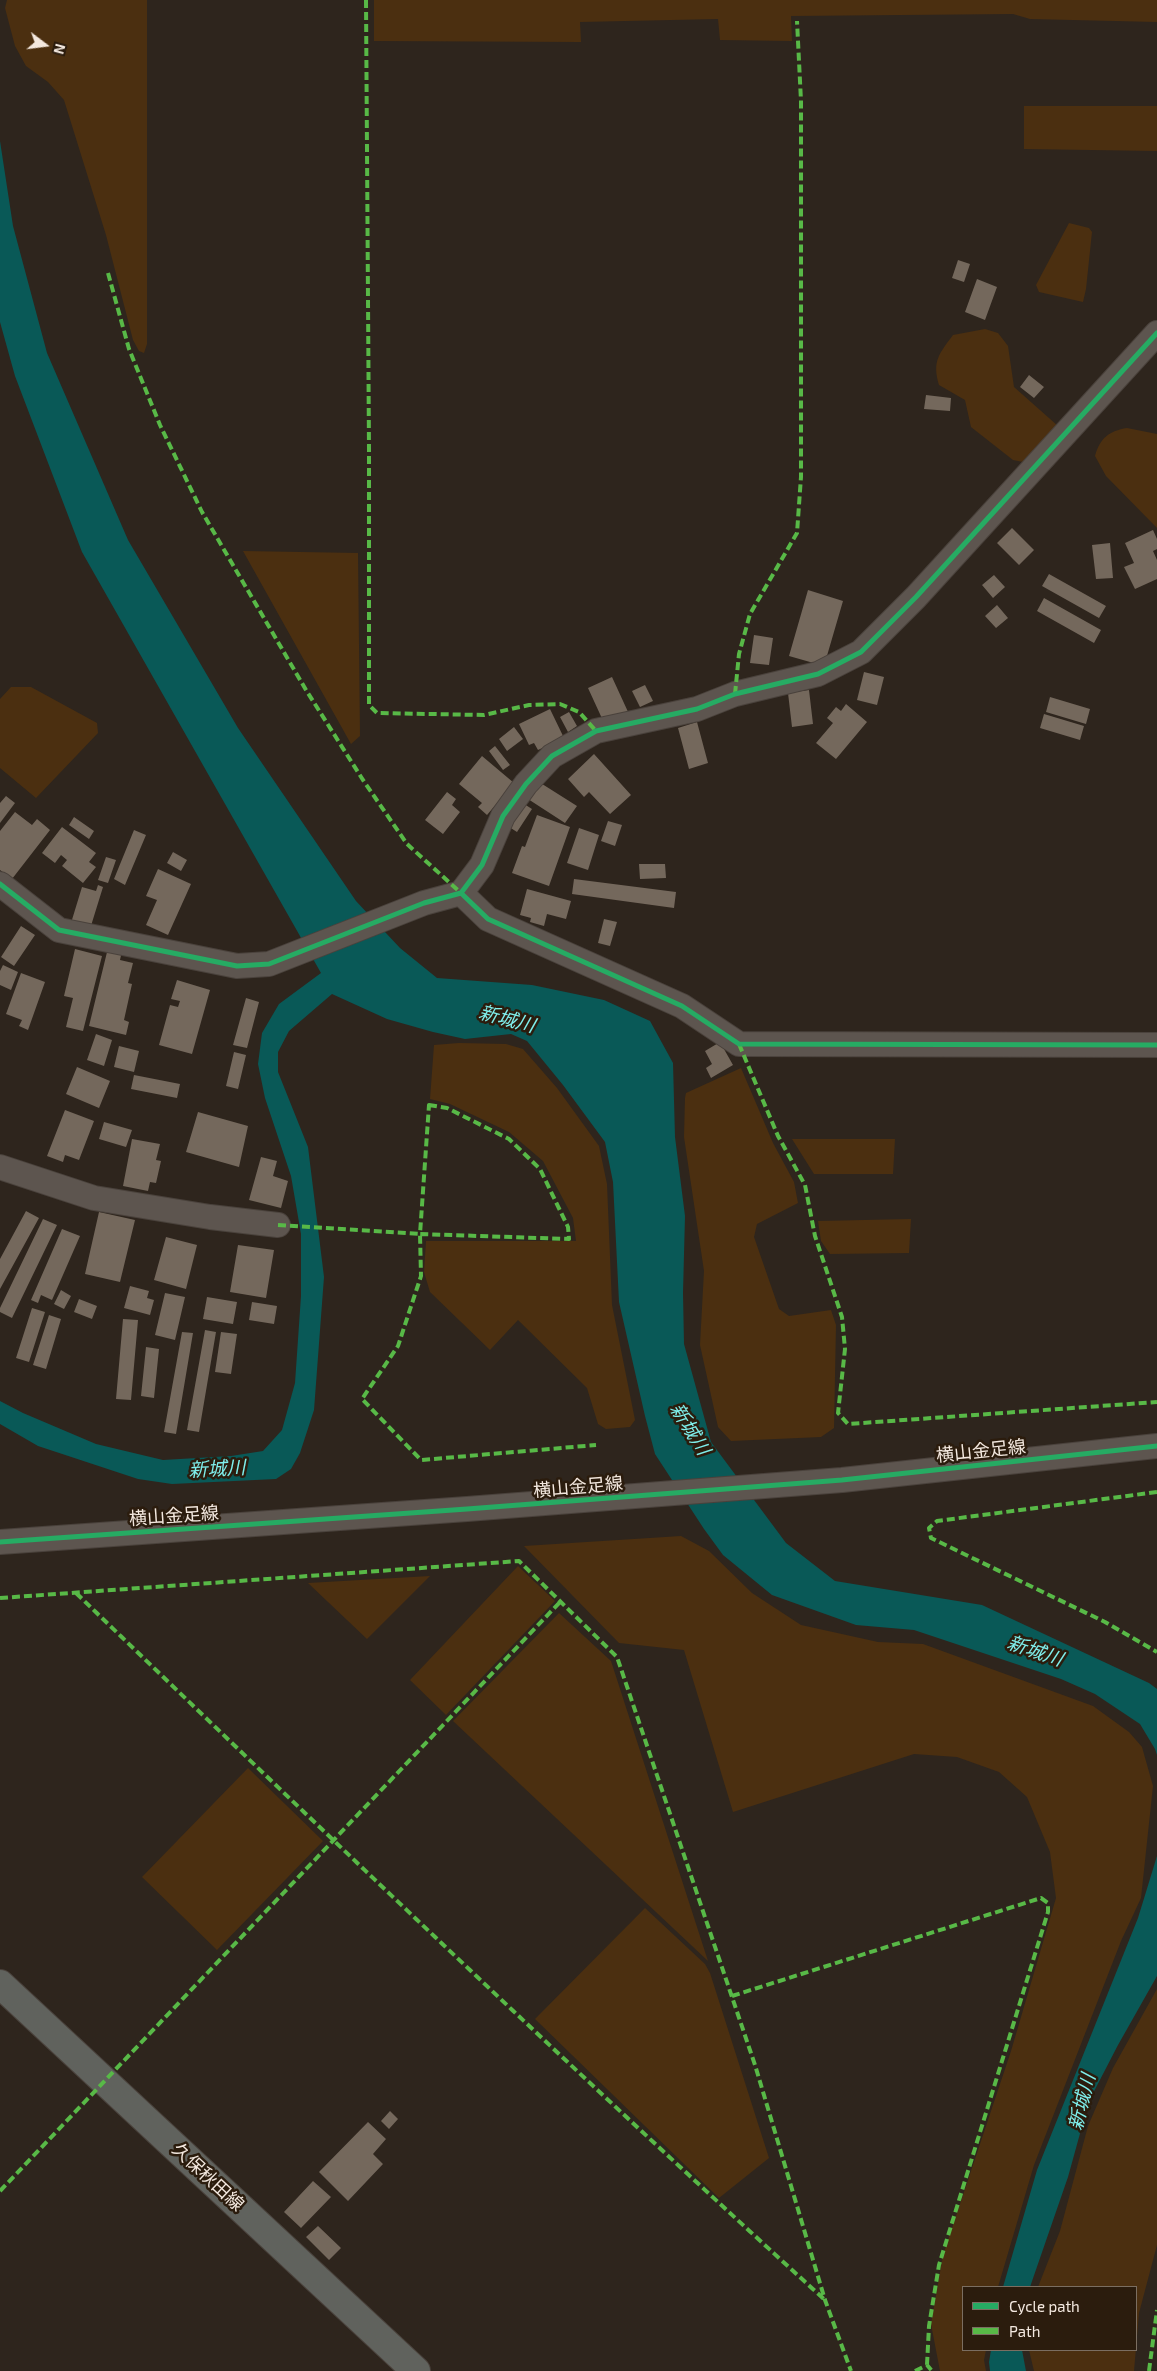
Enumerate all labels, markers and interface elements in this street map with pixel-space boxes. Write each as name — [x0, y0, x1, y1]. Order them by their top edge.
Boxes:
north arrow — [20, 20, 70, 70]
text: N — [50, 42, 69, 56]
water label: 新城川 — [477, 1001, 537, 1037]
water label: 新城川 — [665, 1399, 715, 1459]
street label: 横山金足線 — [935, 1436, 1027, 1466]
water label: 新城川 — [188, 1456, 246, 1482]
street label: 横山金足線 — [532, 1472, 624, 1502]
street label: 横山金足線 — [128, 1502, 220, 1530]
water label: 新城川 — [1004, 1631, 1066, 1671]
water label: 新城川 — [1064, 2072, 1100, 2132]
street label: 久保秋田線 — [168, 2138, 248, 2216]
legend — [962, 2286, 1137, 2351]
text: Cycle path — [1009, 2297, 1080, 2315]
text: Path — [1009, 2322, 1040, 2340]

